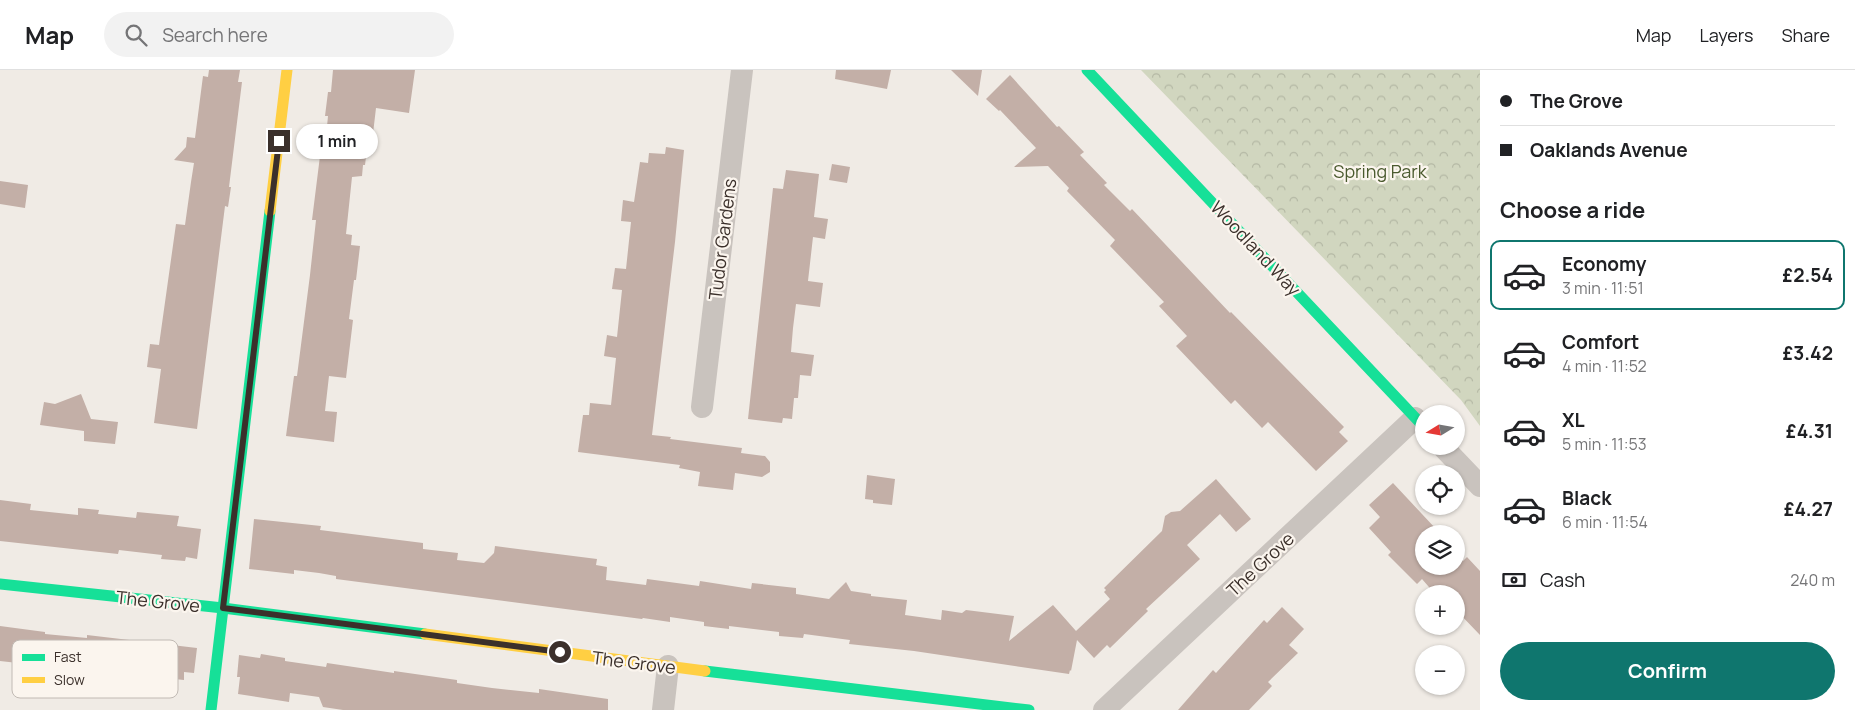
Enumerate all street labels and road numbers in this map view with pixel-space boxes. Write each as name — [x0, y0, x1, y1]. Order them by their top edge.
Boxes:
street label: Tudor Gardens — [703, 177, 741, 301]
street label: Woodland Way — [1206, 195, 1307, 301]
street label: The Grove — [1221, 527, 1299, 601]
street label: The Grove — [115, 585, 201, 617]
street label: The Grove — [591, 645, 677, 679]

